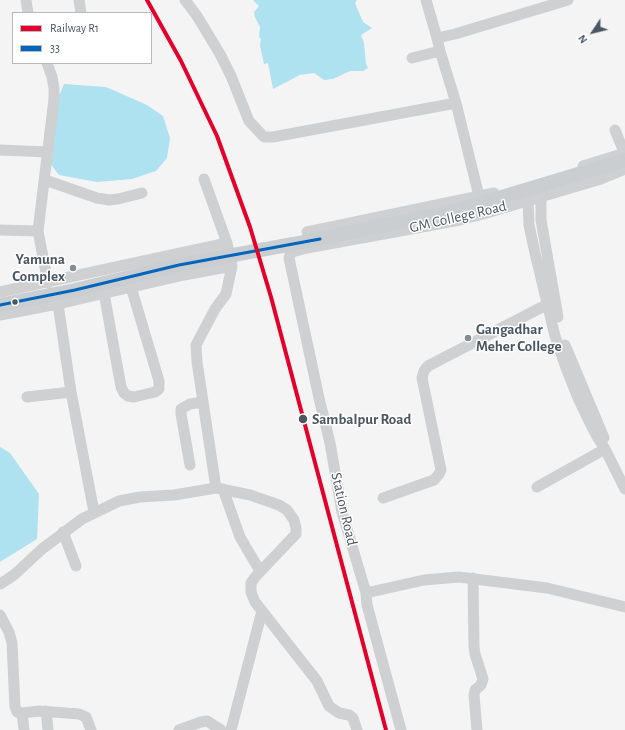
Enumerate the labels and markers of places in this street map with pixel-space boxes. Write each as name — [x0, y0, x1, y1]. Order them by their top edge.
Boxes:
place label: Yamuna Complex — [12, 250, 65, 285]
marker: Yamuna Complex — [68, 263, 78, 273]
unlabelled marker — [10, 297, 20, 307]
place label: Gangadhar Meher College — [476, 320, 562, 355]
marker: Gangadhar Meher College — [463, 333, 473, 343]
place label: Sambalpur Road — [312, 410, 411, 428]
marker: Sambalpur Road — [297, 413, 309, 425]

